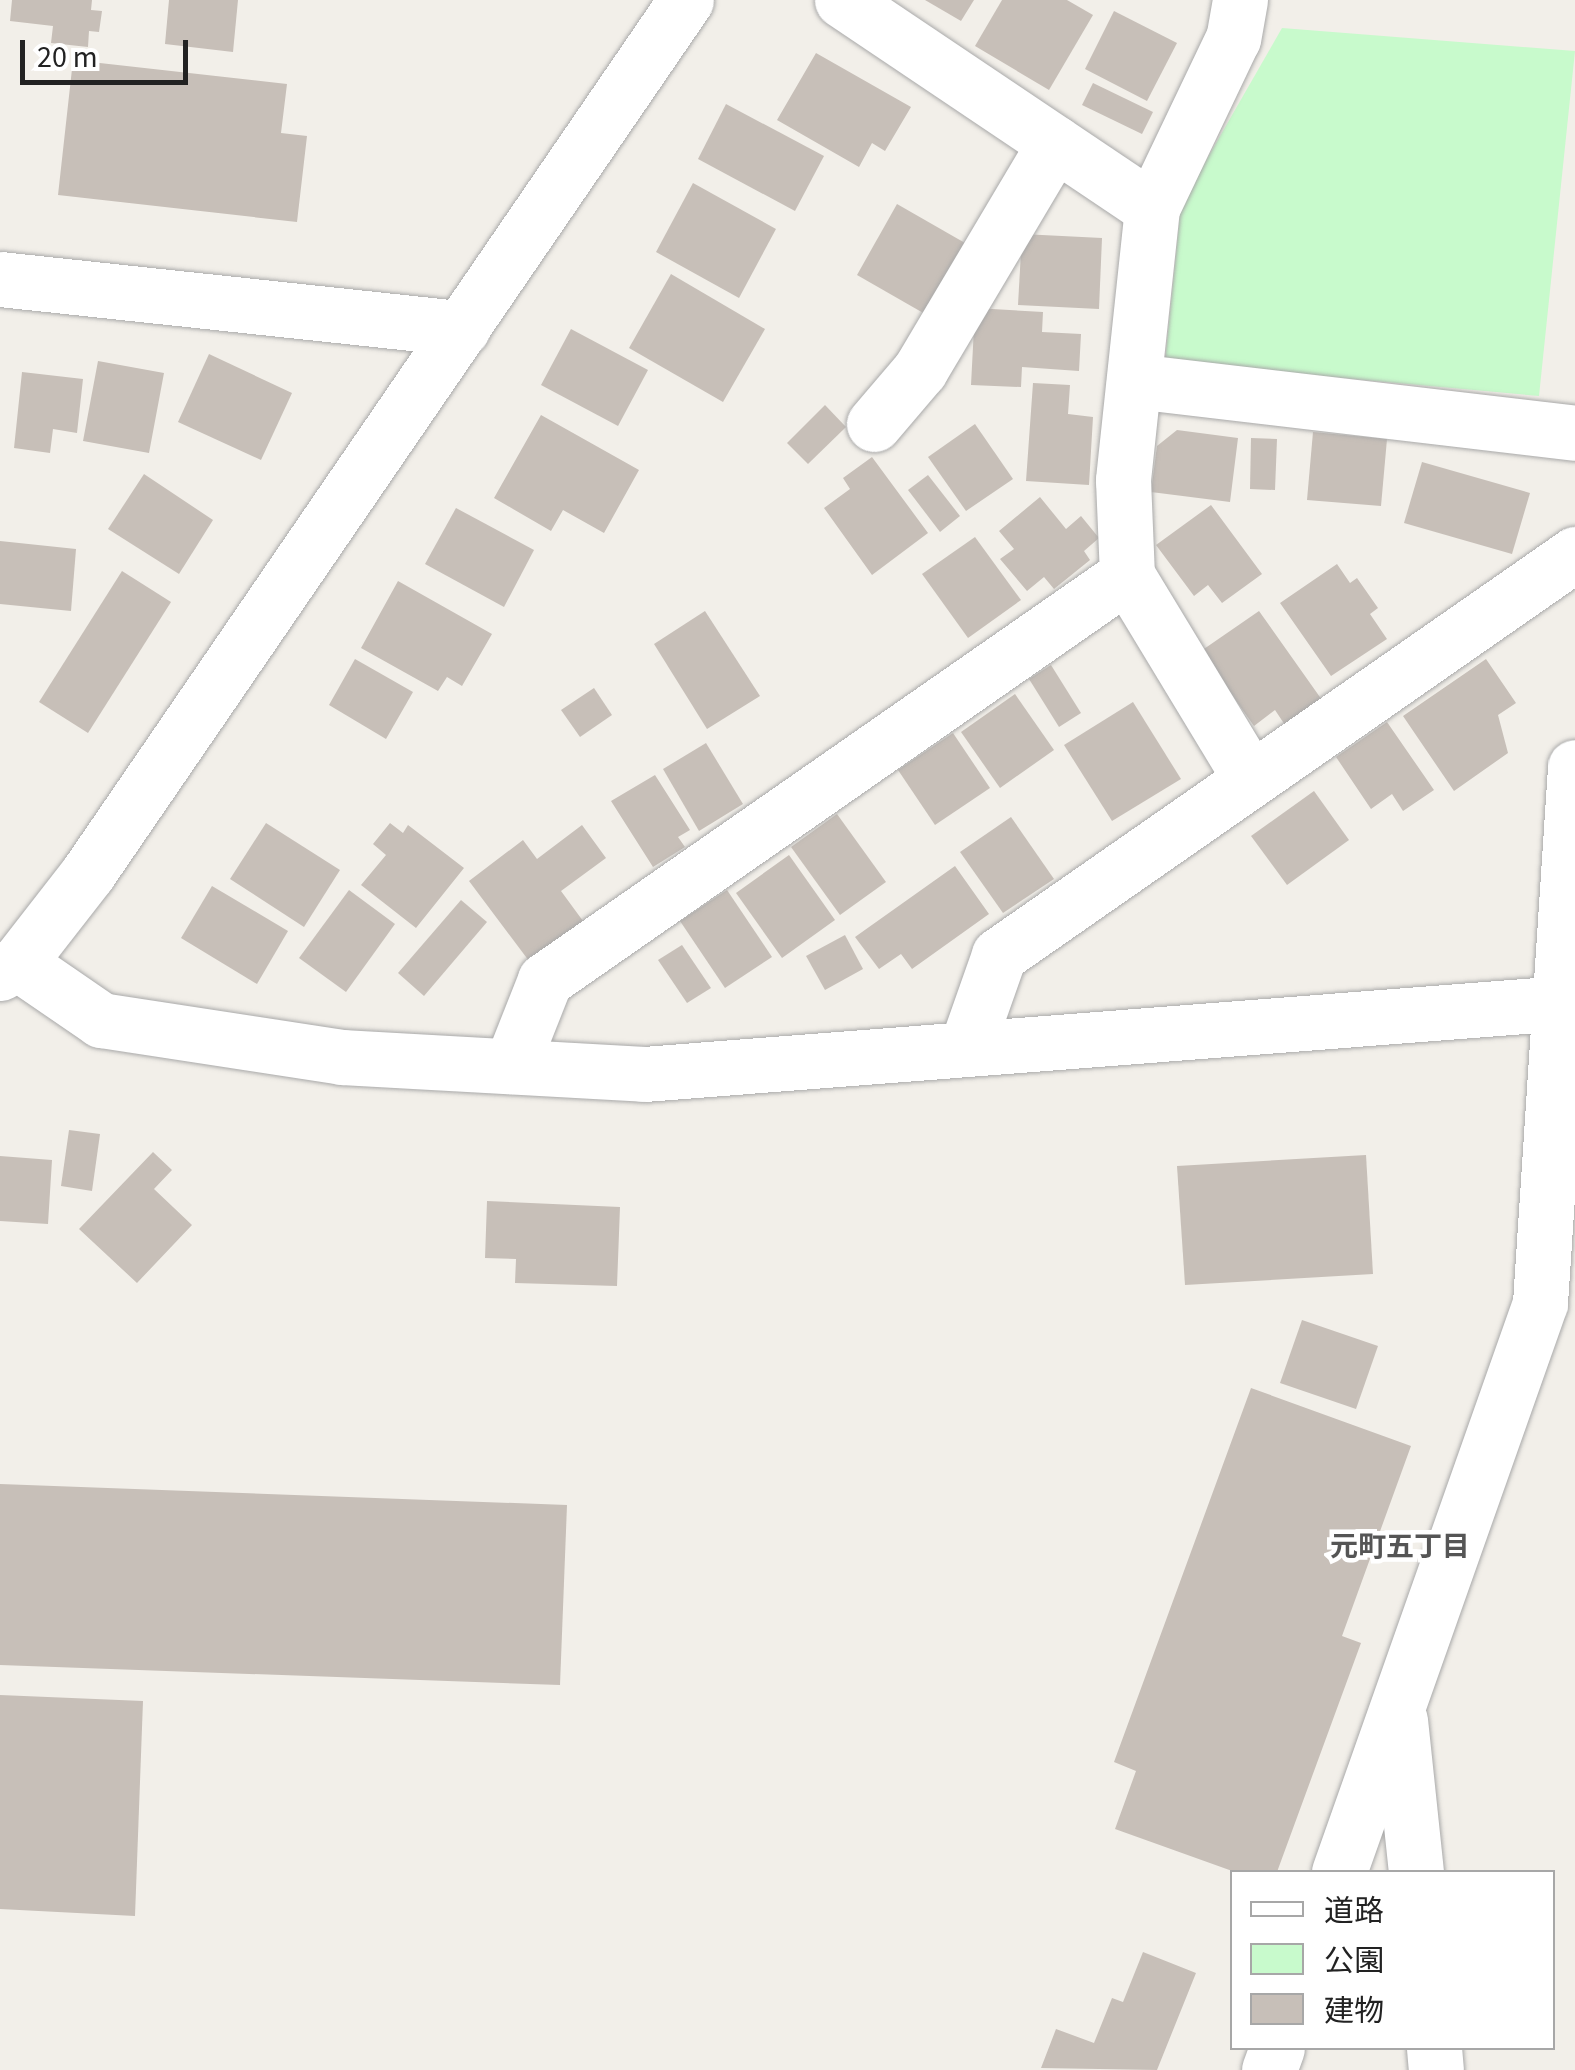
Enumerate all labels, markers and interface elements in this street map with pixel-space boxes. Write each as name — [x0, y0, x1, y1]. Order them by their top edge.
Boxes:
scale bar — [25, 20, 192, 82]
text: 20 m — [37, 36, 98, 79]
district label: 元町五丁目 — [1330, 1530, 1470, 1564]
legend — [1230, 1870, 1555, 2050]
text: 道路 — [1324, 1890, 1384, 1933]
text: 公園 — [1324, 1940, 1384, 1983]
text: 建物 — [1324, 1990, 1384, 2033]

